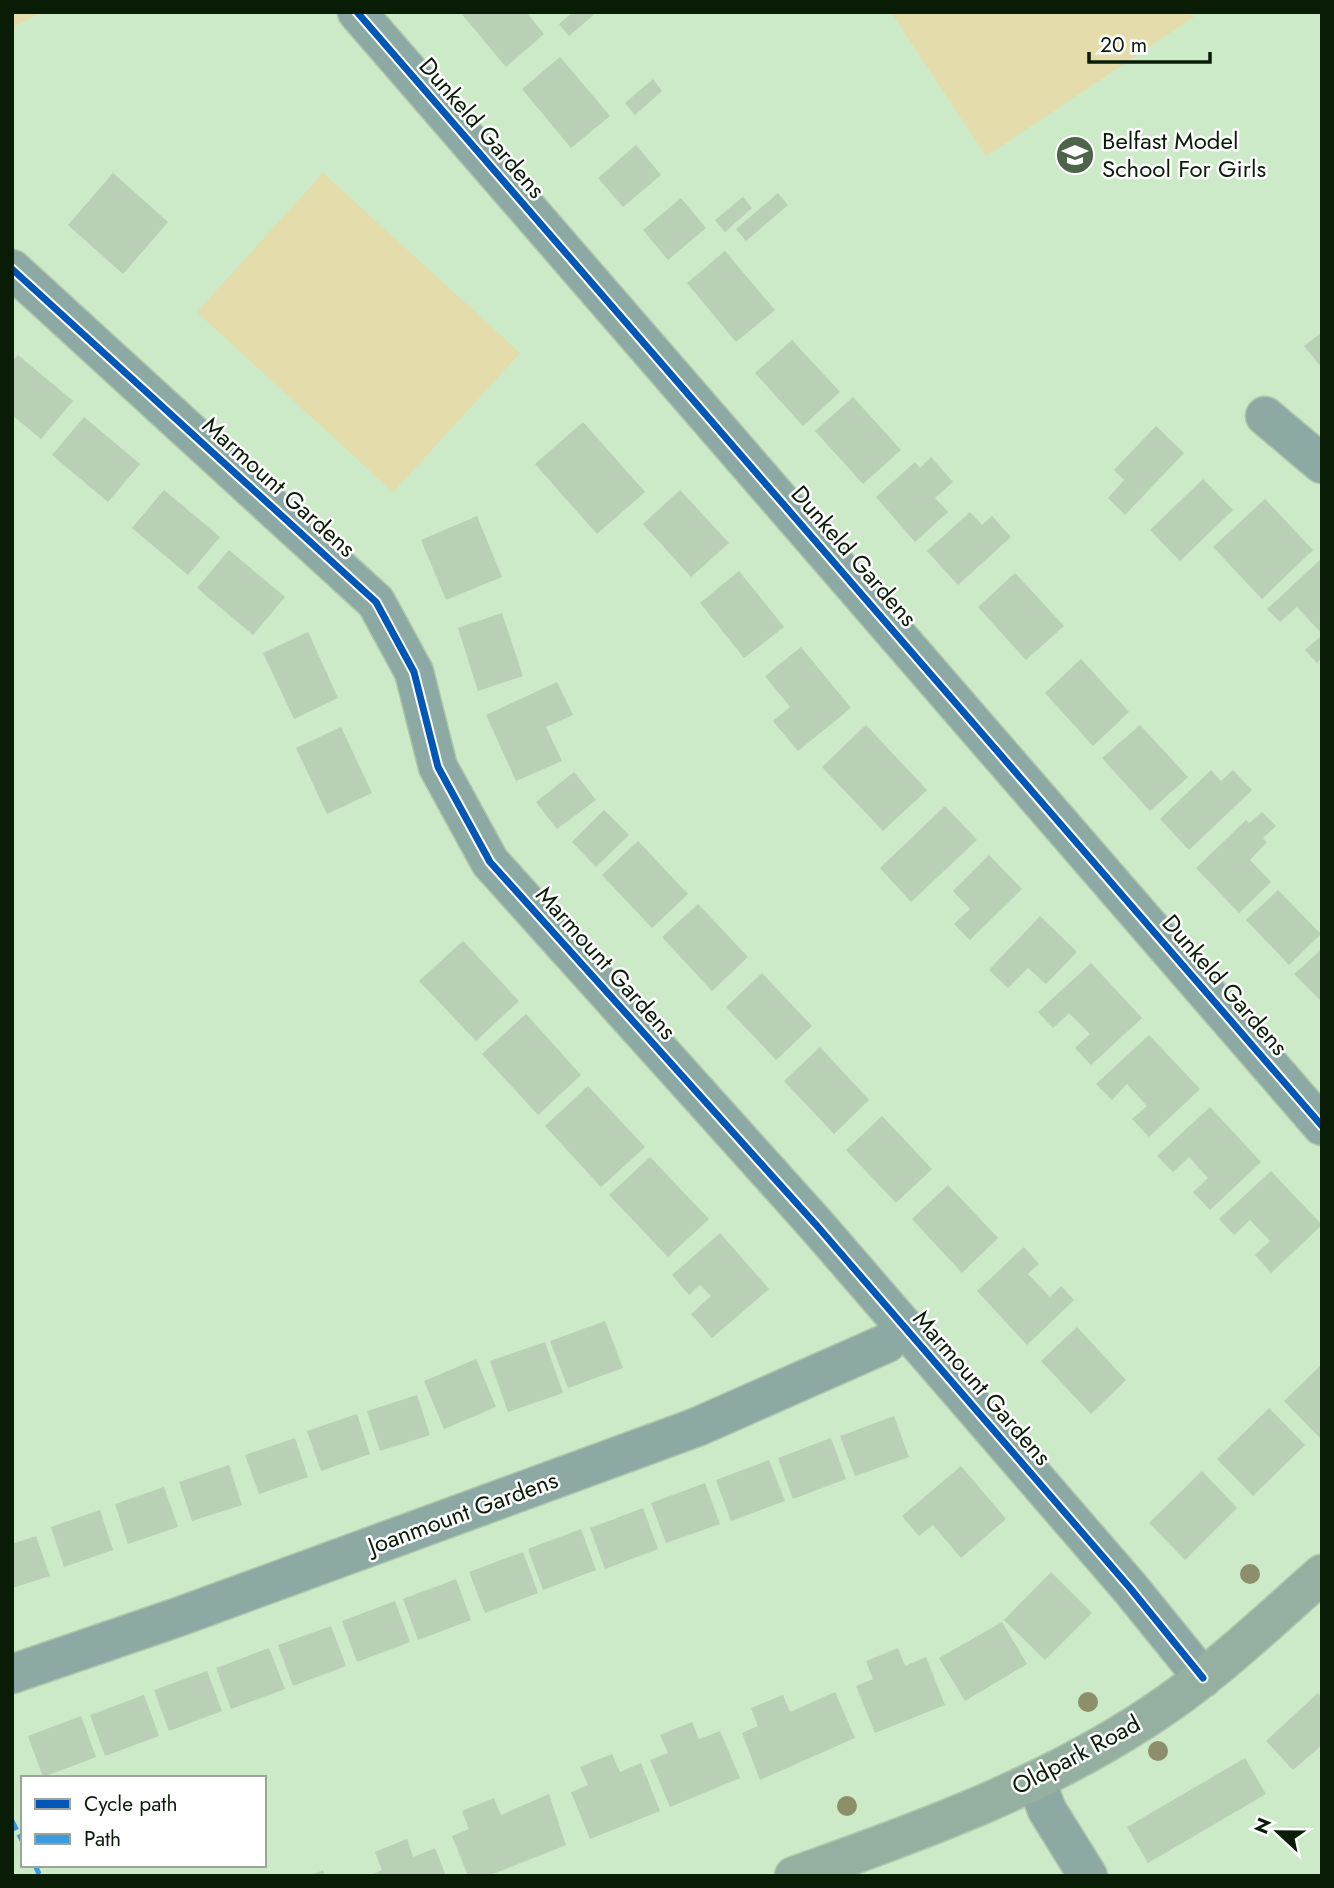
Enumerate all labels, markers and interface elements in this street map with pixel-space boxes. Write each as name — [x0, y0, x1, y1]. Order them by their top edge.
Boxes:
scale bar — [1089, 21, 1210, 65]
text: 20 m — [1100, 30, 1147, 60]
street label: Dunkeld Gardens — [411, 49, 554, 206]
place label: Belfast Model School For Girls — [1102, 123, 1266, 186]
school or university icon: Belfast Model School For Girls — [1054, 134, 1096, 176]
street label: Marmount Gardens — [195, 408, 364, 565]
street label: Dunkeld Gardens — [783, 477, 926, 634]
street label: Marmount Gardens — [528, 878, 685, 1047]
street label: Dunkeld Gardens — [1154, 906, 1297, 1063]
street label: Marmount Gardens — [905, 1302, 1060, 1473]
street label: Joanmount Gardens — [360, 1462, 563, 1564]
street label: Oldpark Road — [1005, 1706, 1146, 1803]
legend — [21, 1776, 266, 1867]
text: Cycle path — [84, 1789, 177, 1819]
north arrow — [1243, 1797, 1313, 1867]
text: N — [1247, 1814, 1278, 1838]
text: Path — [84, 1824, 121, 1854]

